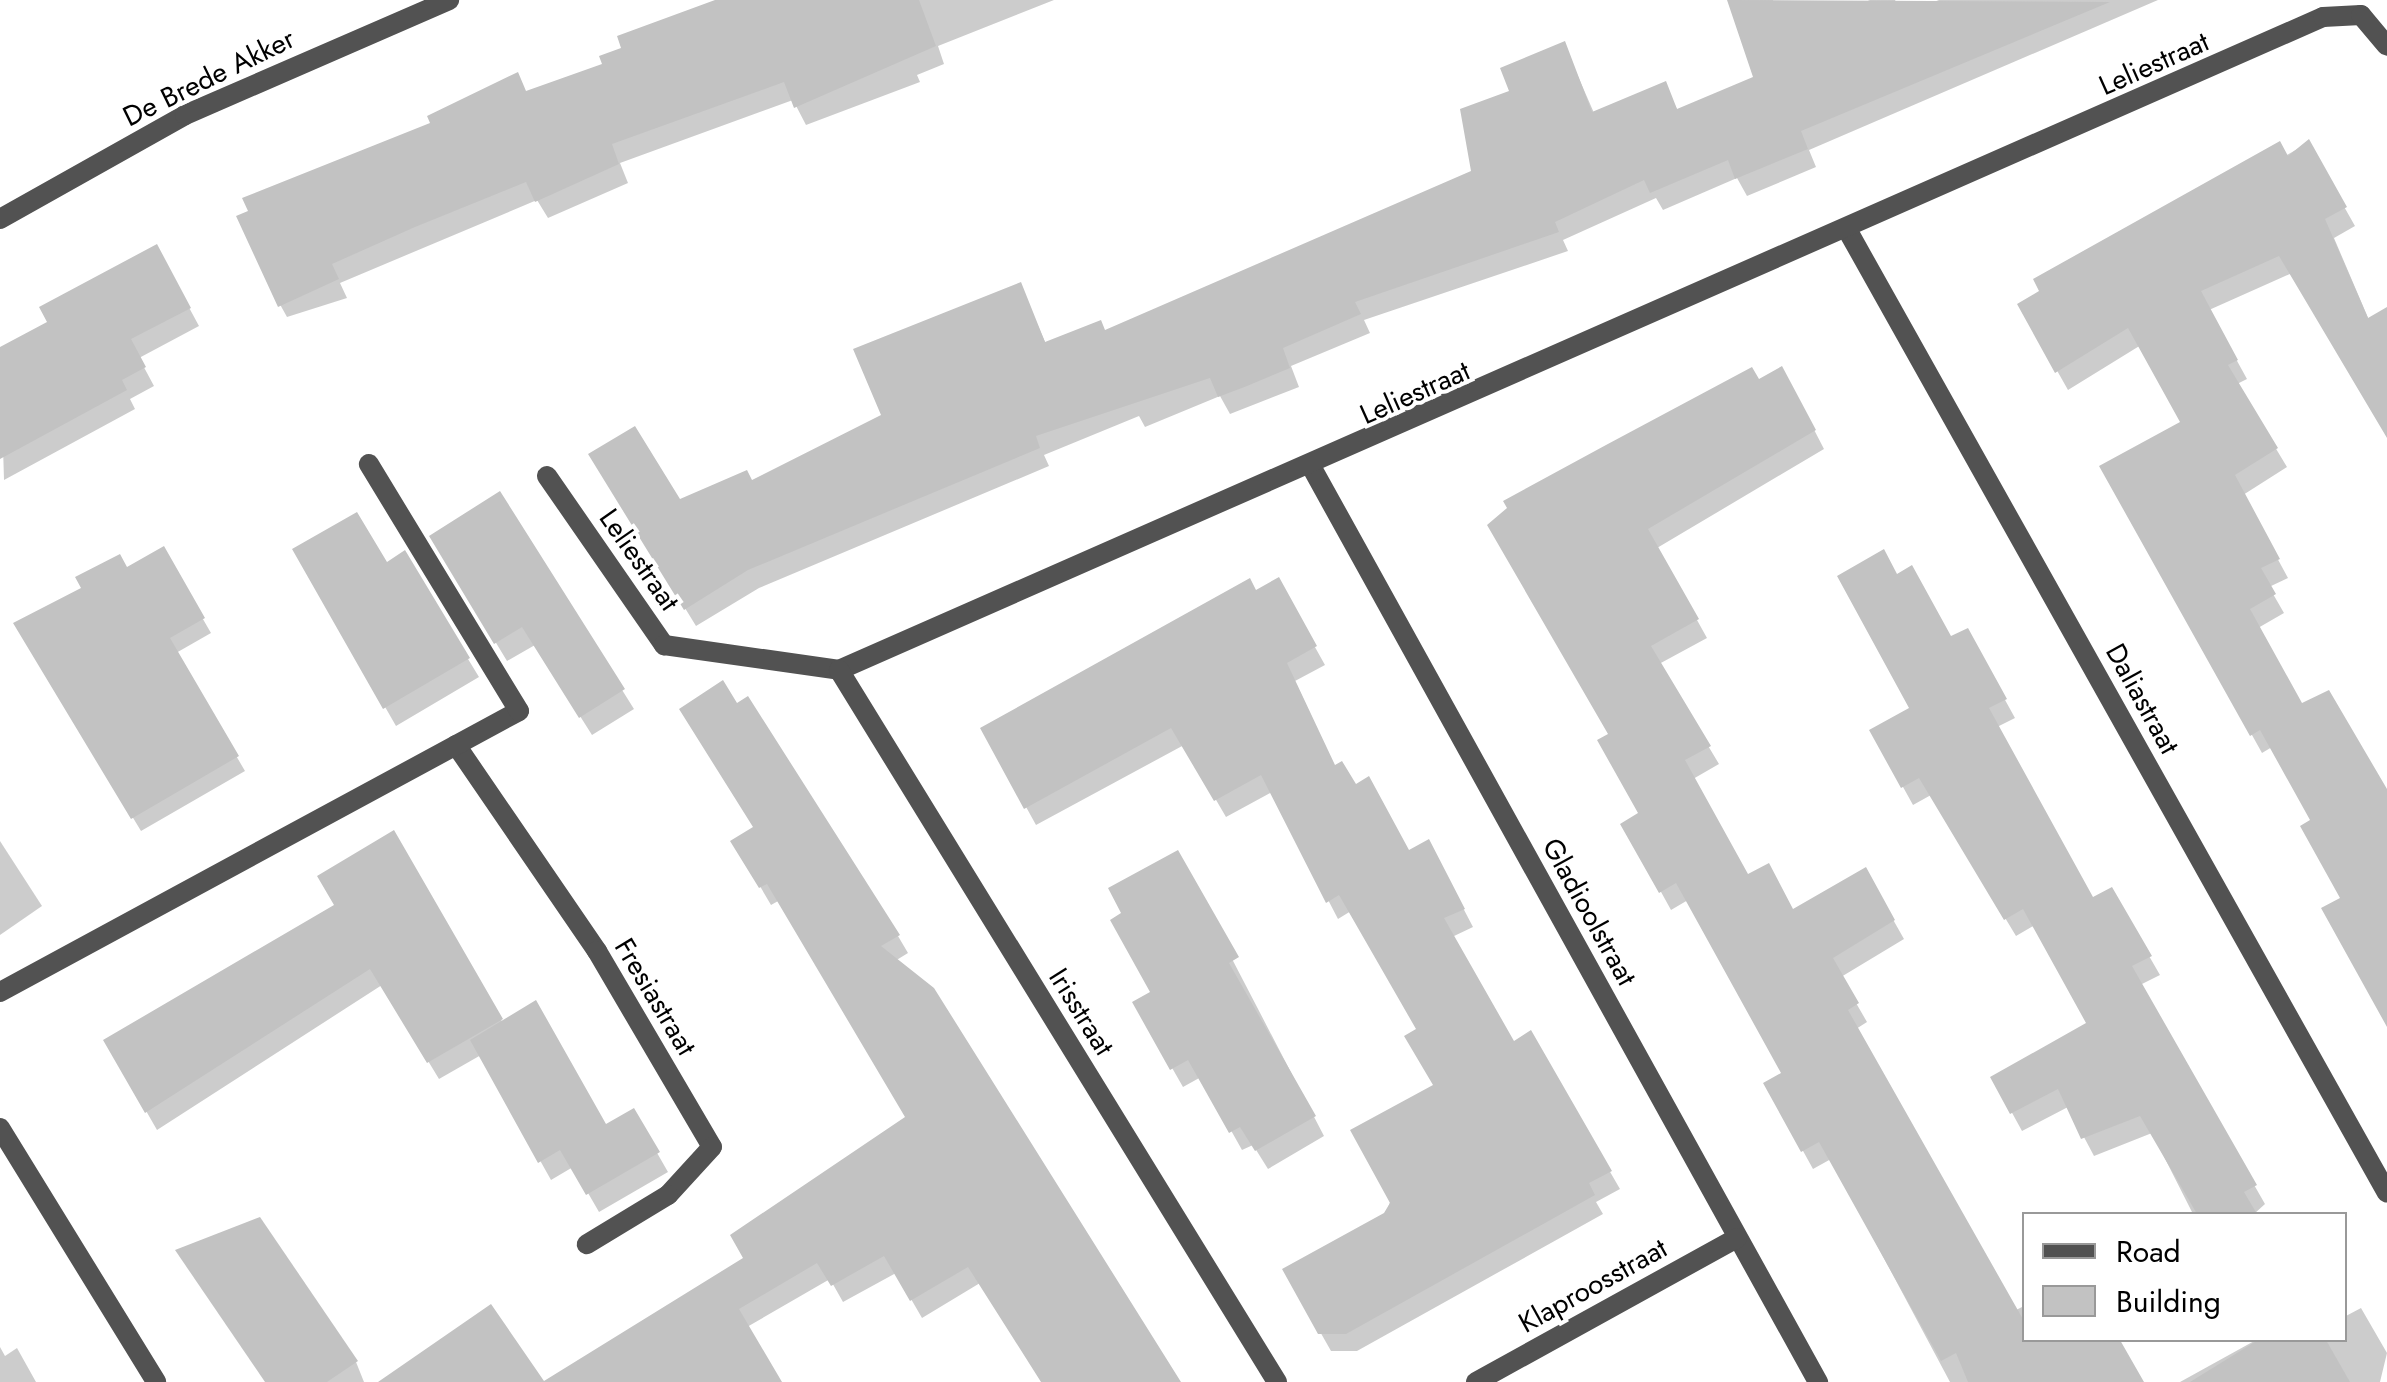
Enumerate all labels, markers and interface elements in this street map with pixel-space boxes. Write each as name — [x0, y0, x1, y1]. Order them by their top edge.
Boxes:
street label: De Brede Akker — [118, 22, 300, 134]
street label: Leliestraat — [2094, 25, 2214, 103]
street label: Leliestraat — [1355, 354, 1475, 432]
street label: Leliestraat — [592, 503, 686, 617]
street label: Daliastraat — [2098, 638, 2186, 760]
street label: Gladioolstraat — [1535, 833, 1643, 991]
street label: Fresiastraat — [607, 932, 703, 1062]
street label: Irisstraat — [1041, 962, 1121, 1062]
legend — [2022, 1212, 2347, 1342]
text: Road — [2116, 1230, 2181, 1273]
street label: Klaproosstraat — [1513, 1232, 1673, 1340]
text: Building — [2116, 1280, 2221, 1323]

